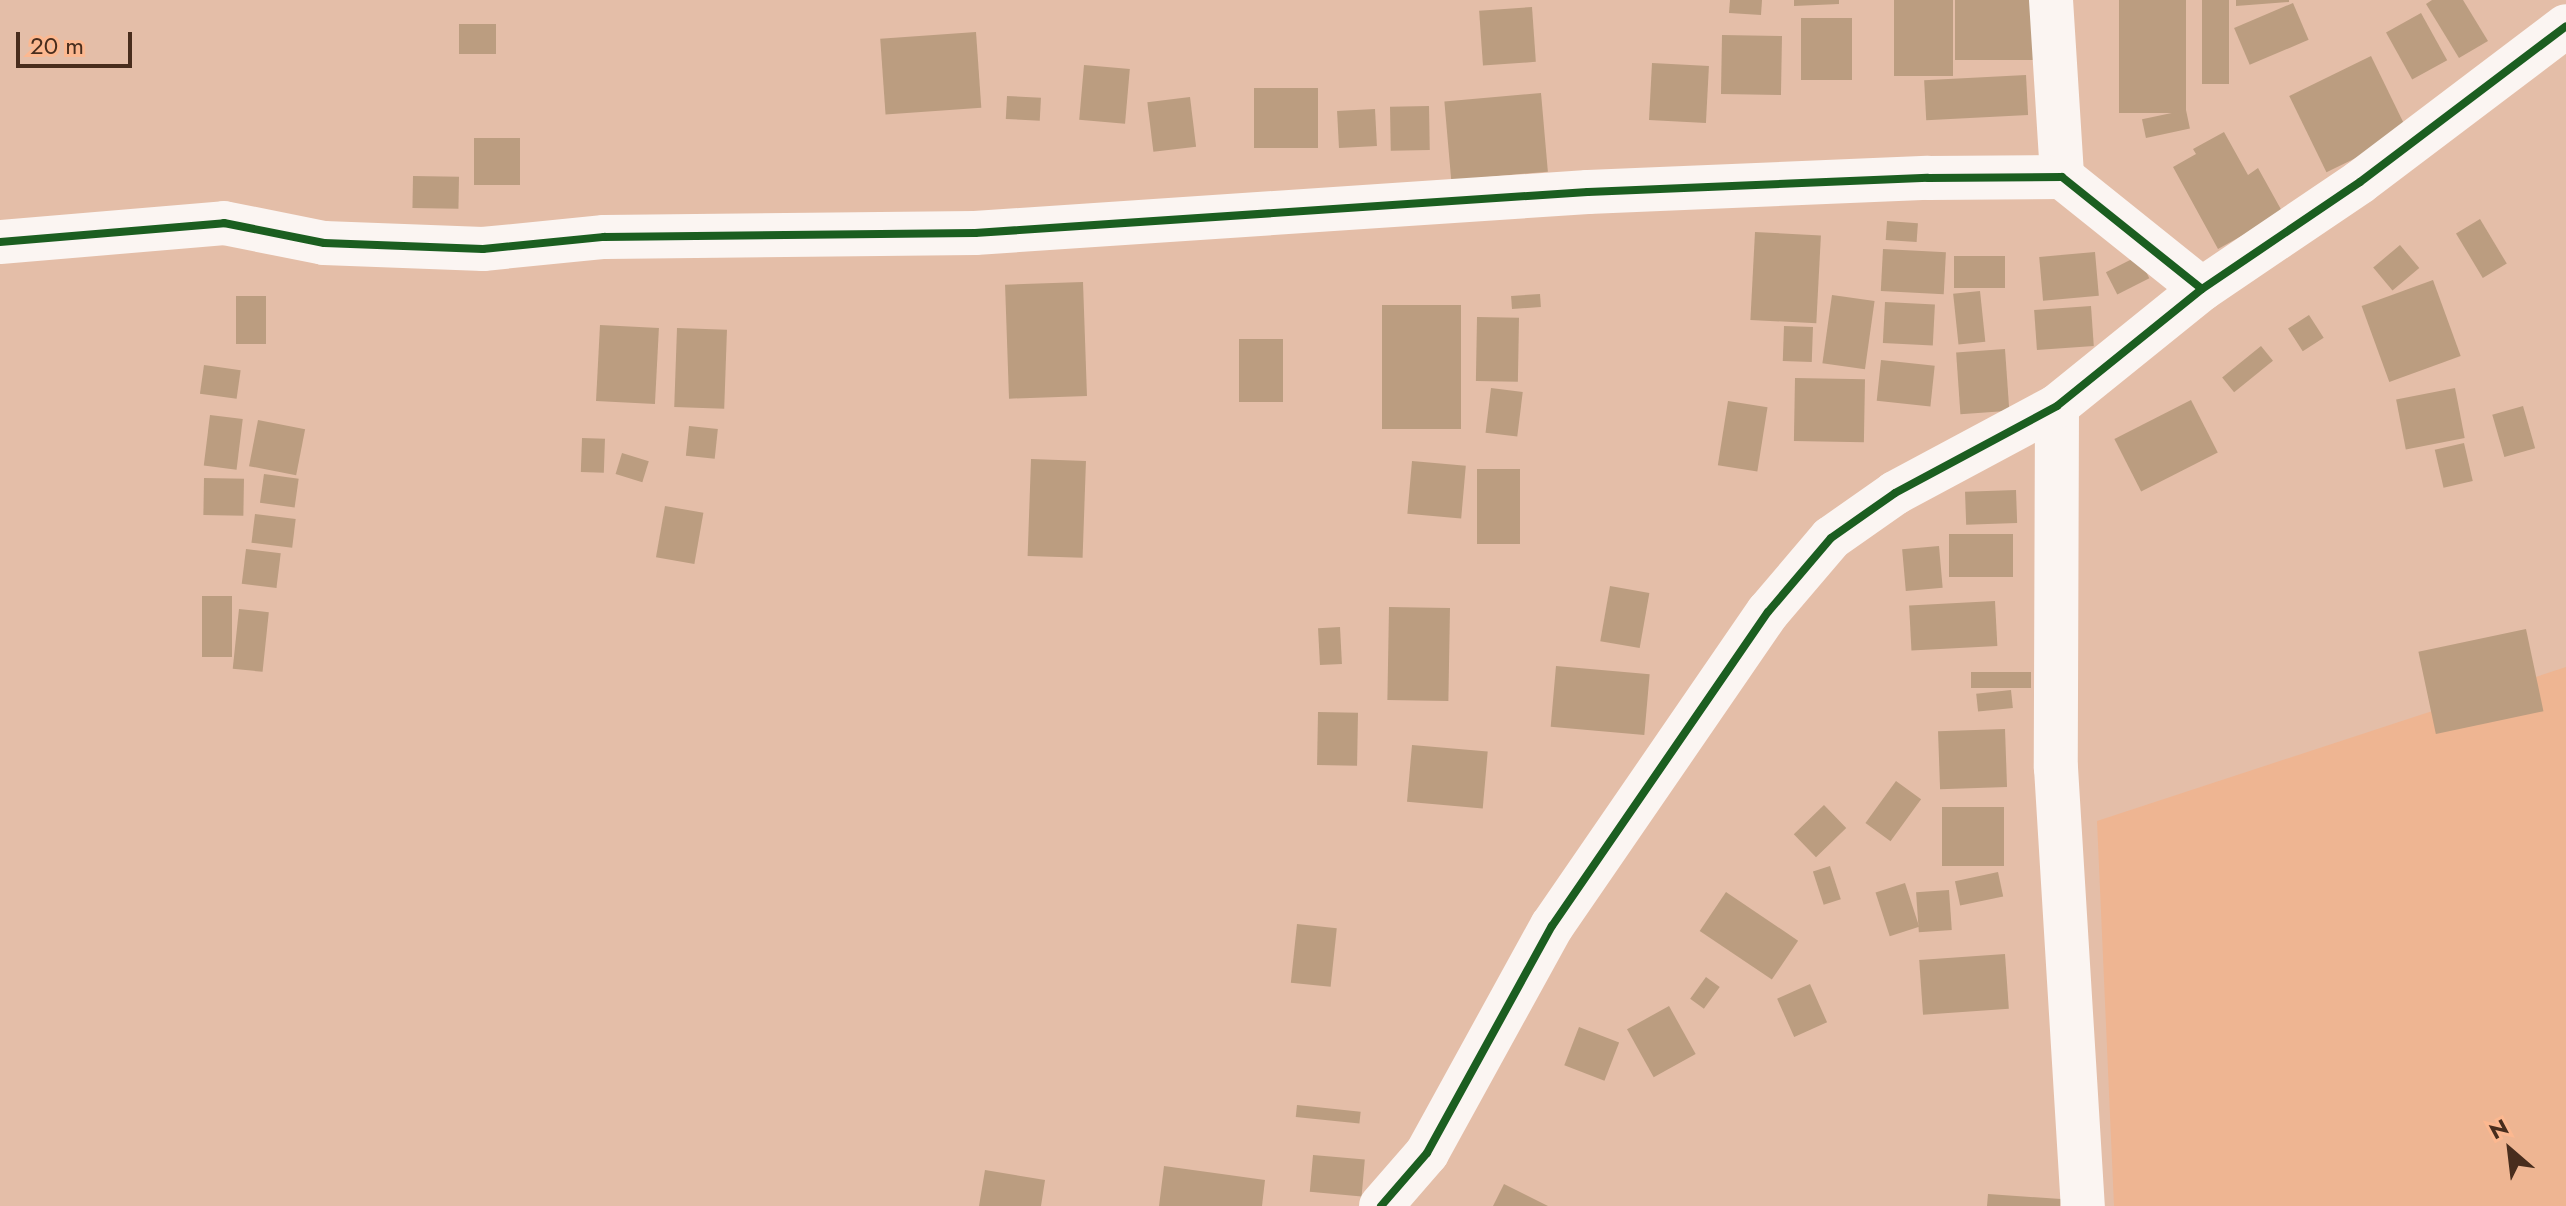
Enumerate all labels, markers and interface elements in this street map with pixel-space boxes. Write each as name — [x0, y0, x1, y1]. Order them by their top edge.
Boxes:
scale bar — [20, 16, 136, 66]
text: 20 m — [30, 28, 84, 63]
north arrow — [2470, 1110, 2550, 1190]
text: N — [2484, 1111, 2514, 1147]

